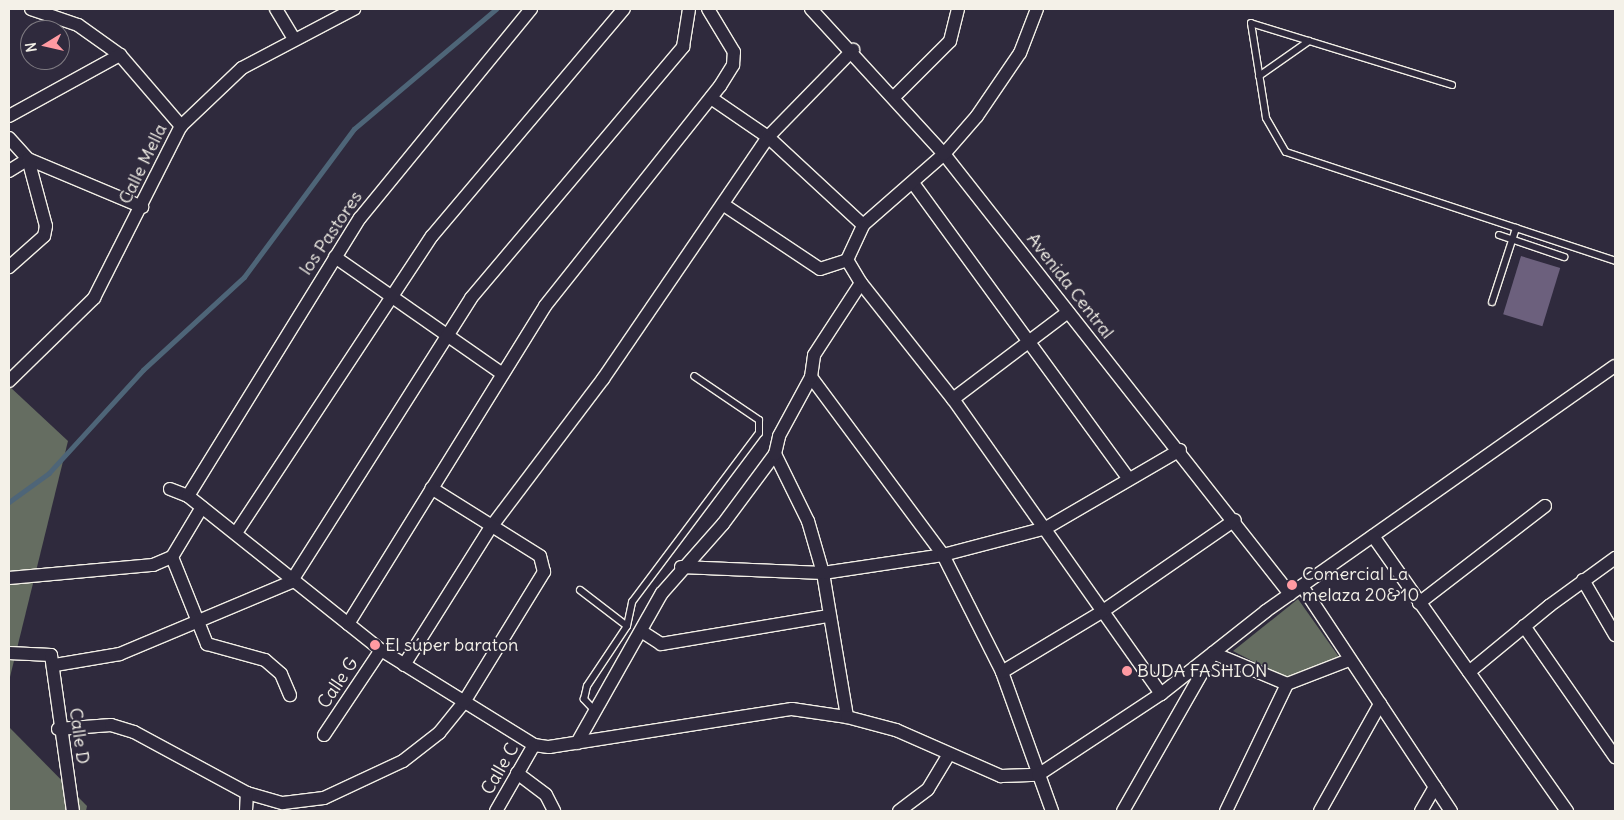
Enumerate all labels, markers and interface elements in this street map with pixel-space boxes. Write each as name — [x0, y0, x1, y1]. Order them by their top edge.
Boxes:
north arrow — [20, 20, 70, 70]
text: N — [22, 41, 41, 53]
street label: Calle Mella — [114, 120, 172, 208]
street label: los Pastores — [295, 187, 367, 279]
street label: Avenida Central — [1022, 229, 1118, 343]
place label: Comercial La melaza 20&10 — [1302, 564, 1419, 606]
marker: Comercial La melaza 20&10 — [1286, 579, 1298, 591]
place label: El súper baraton — [385, 634, 518, 656]
marker: El súper baraton — [369, 639, 381, 651]
street label: Calle G — [313, 653, 363, 713]
place label: BUDA FASHION — [1137, 660, 1268, 682]
marker: BUDA FASHION — [1121, 665, 1133, 677]
street label: Calle D — [64, 706, 94, 766]
street label: Calle C — [477, 739, 523, 799]

